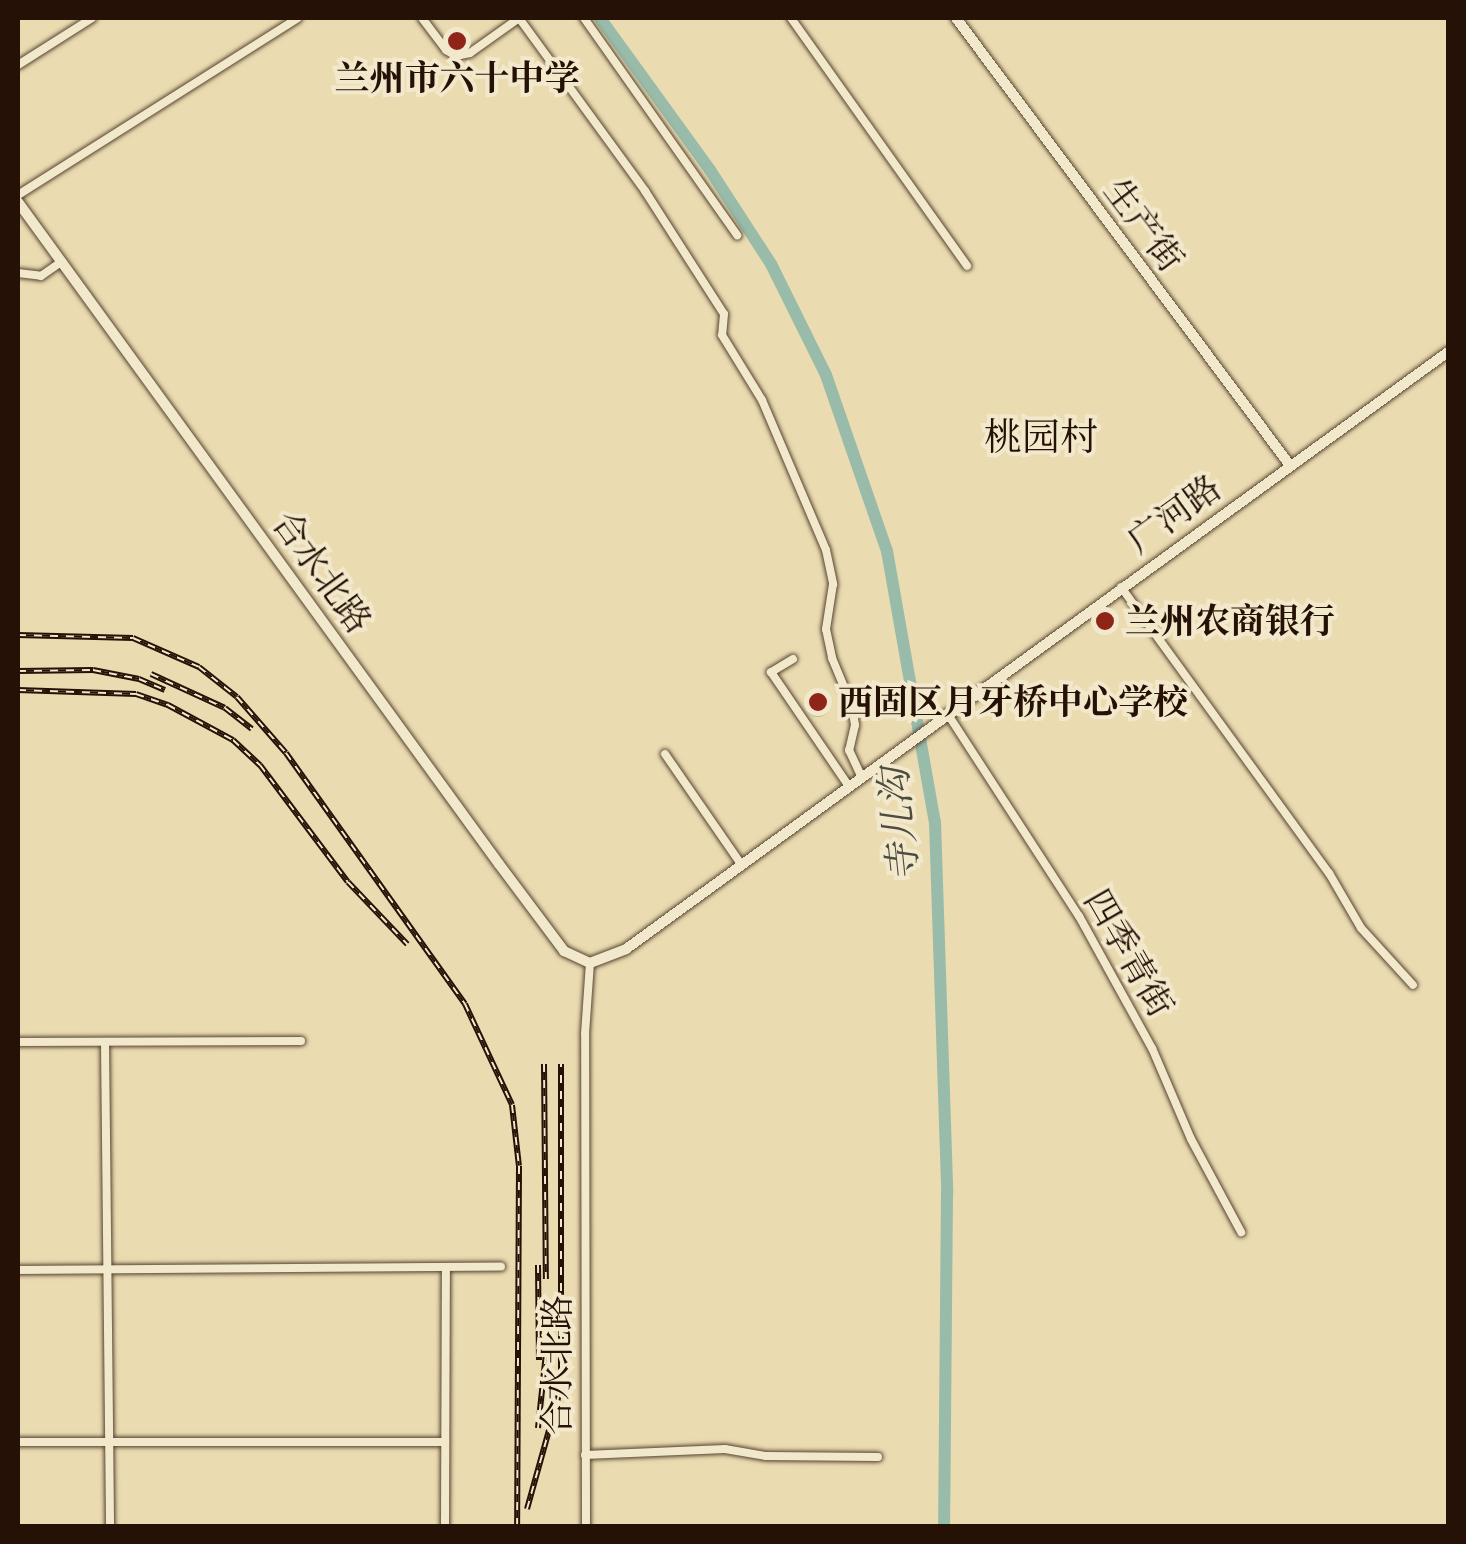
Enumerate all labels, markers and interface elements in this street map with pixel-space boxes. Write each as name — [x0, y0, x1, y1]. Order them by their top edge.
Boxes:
marker: 兰州市六十中学 — [446, 30, 468, 52]
place label: 兰州市六十中学 — [335, 57, 579, 99]
street label: 生产街 — [1096, 170, 1192, 280]
district label: 桃园村 — [984, 414, 1098, 460]
street label: 广河路 — [1119, 466, 1229, 562]
street label: 合水北路 — [264, 503, 380, 641]
place label: 兰州农商银行 — [1125, 600, 1335, 642]
marker: 兰州农商银行 — [1094, 610, 1116, 632]
place label: 西固区月牙桥中心学校 — [838, 681, 1188, 723]
marker: 西固区月牙桥中心学校 — [807, 691, 829, 713]
water label: 寺儿沟 — [870, 766, 928, 884]
street label: 四季青街 — [1076, 882, 1182, 1024]
street label: 合水北路 — [536, 1295, 578, 1435]

